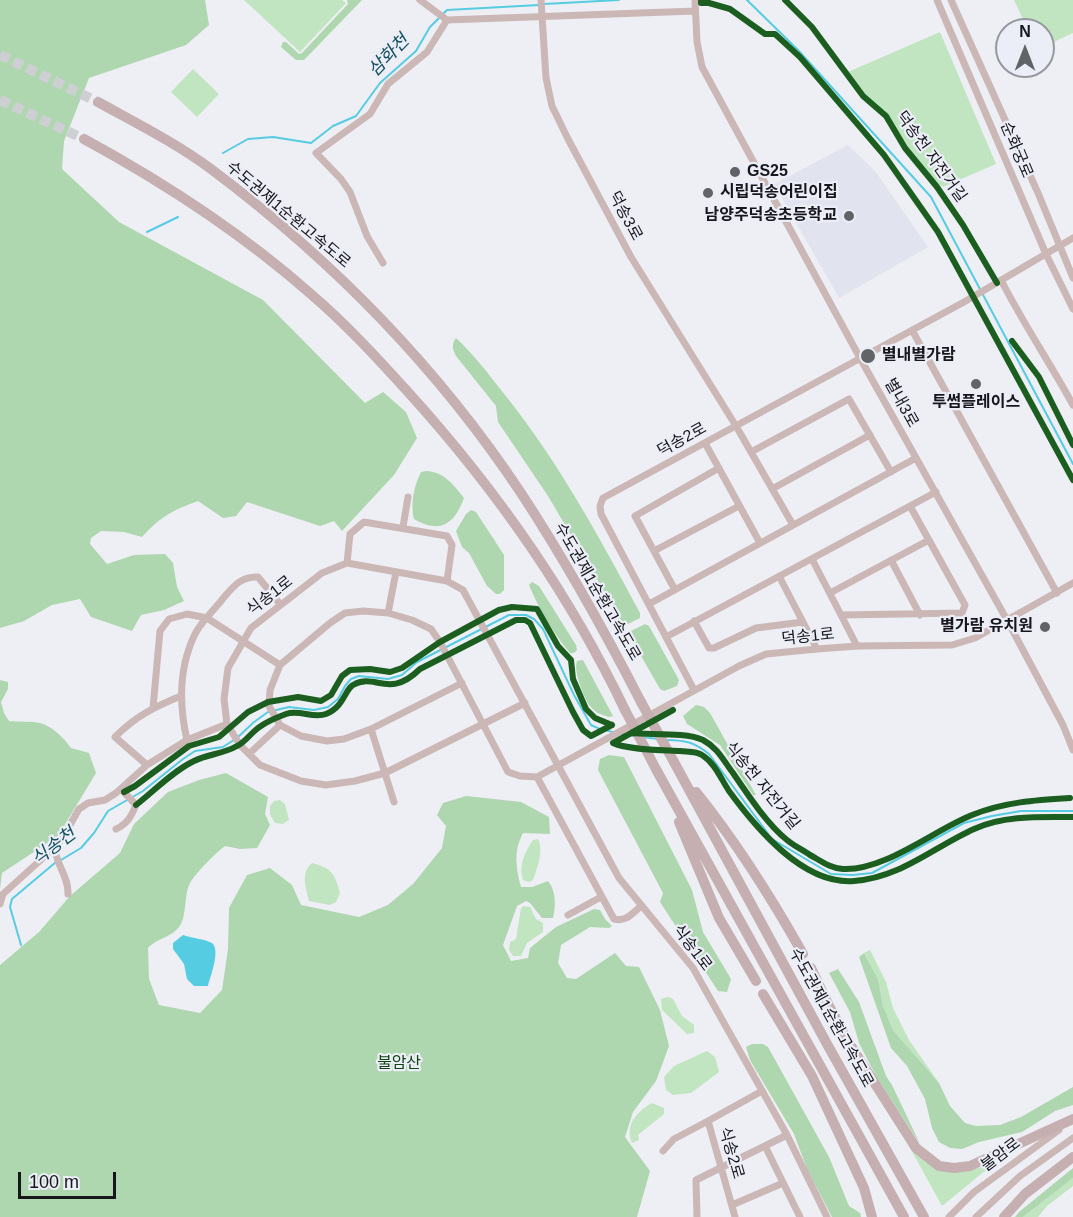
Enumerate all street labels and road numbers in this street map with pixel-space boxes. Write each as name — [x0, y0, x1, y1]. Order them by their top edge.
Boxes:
street label: 덕송천 자전거길 — [892, 108, 970, 206]
street label: 순화궁로 — [996, 119, 1036, 181]
street label: 수도권제1순환고속도로 — [222, 157, 354, 273]
street label: 덕송3로 — [604, 188, 646, 244]
street label: 별내3로 — [880, 375, 922, 431]
street label: 덕송2로 — [654, 419, 710, 461]
street label: 수도권제1순환고속도로 — [550, 520, 644, 664]
street label: 식송1로 — [243, 572, 297, 620]
street label: 덕송1로 — [781, 625, 835, 649]
street label: 식송천 자전거길 — [721, 738, 803, 834]
street label: 식송1로 — [668, 921, 716, 975]
street label: 수도권제1순환고속도로 — [785, 945, 877, 1091]
street label: 식송2로 — [714, 1125, 748, 1181]
street label: 불암로 — [978, 1134, 1024, 1176]

